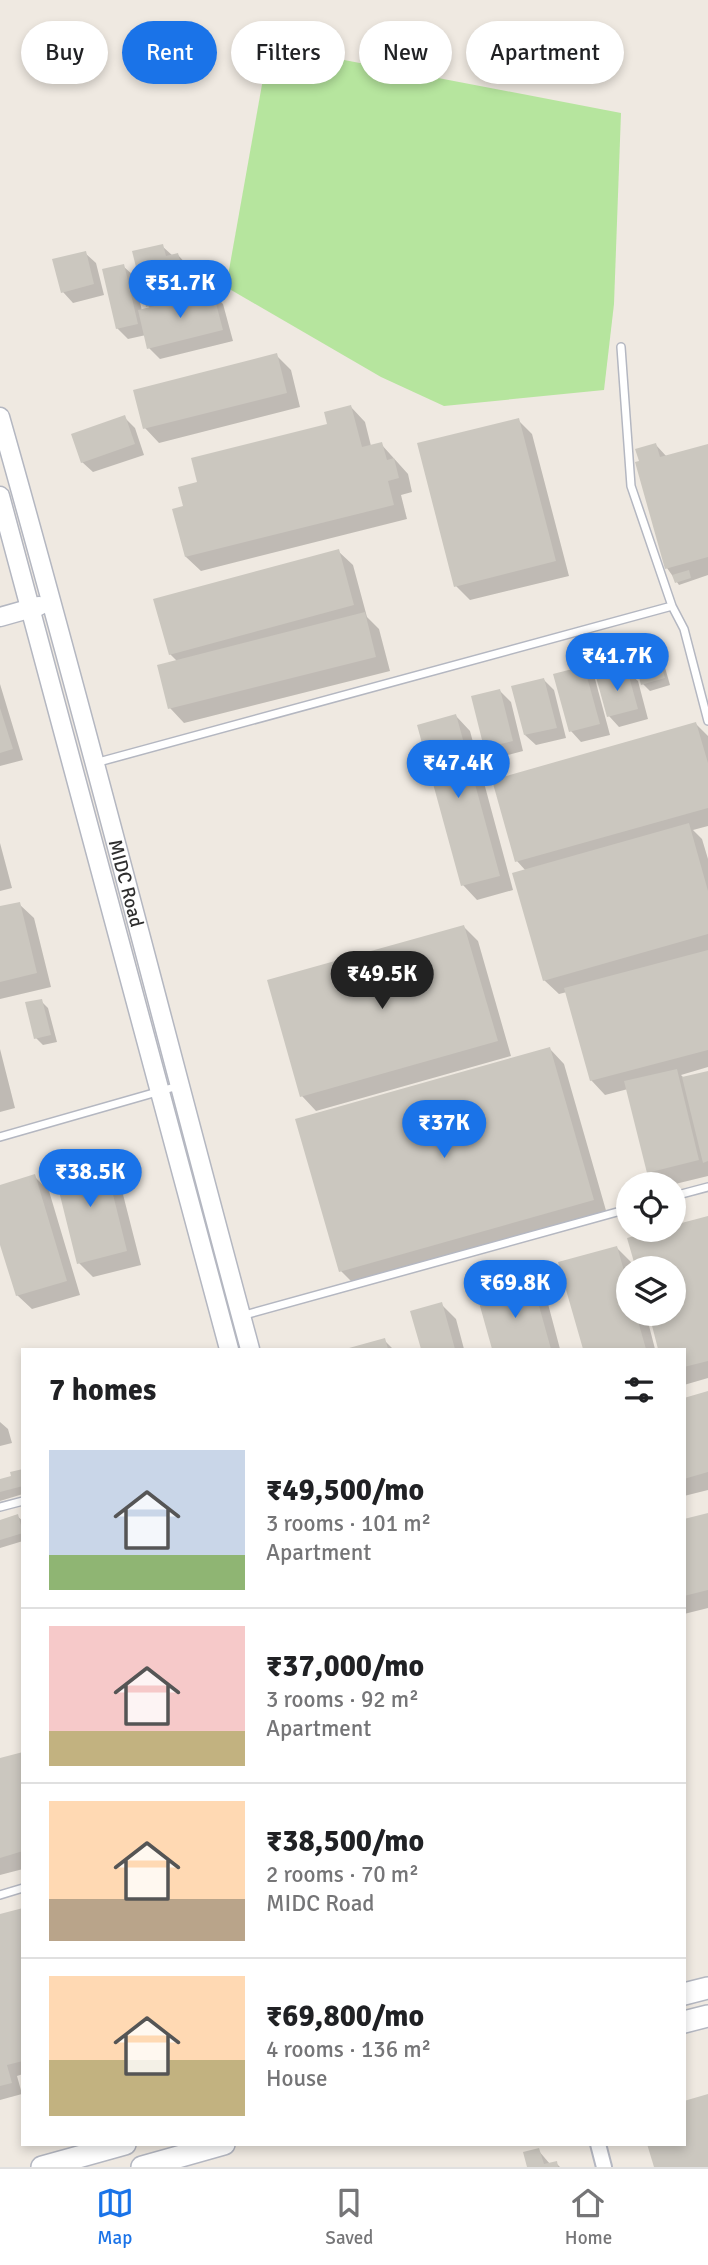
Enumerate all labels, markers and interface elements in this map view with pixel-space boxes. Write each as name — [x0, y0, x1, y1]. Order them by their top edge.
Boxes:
chip: Buy — [21, 21, 108, 84]
chip: Rent — [122, 21, 217, 84]
chip: Filters — [231, 21, 345, 84]
chip: New — [359, 21, 452, 84]
chip: Apartment — [466, 21, 624, 84]
pin: ₹51.7K — [123, 260, 237, 320]
text: ₹51.7K — [145, 268, 215, 297]
pin: ₹41.7K — [560, 634, 674, 693]
text: ₹41.7K — [582, 641, 652, 670]
pin: ₹47.4K — [401, 740, 515, 800]
text: ₹47.4K — [423, 748, 493, 777]
street label: MIDC Road — [103, 837, 149, 930]
pin: ₹49.5K — [325, 951, 439, 1011]
text: ₹49.5K — [347, 959, 417, 988]
pin: ₹37K — [403, 1100, 485, 1160]
text: ₹37K — [418, 1108, 470, 1137]
pin: ₹38.5K — [33, 1150, 147, 1209]
text: ₹38.5K — [55, 1157, 125, 1186]
map controls — [616, 1172, 686, 1326]
button: locate — [616, 1172, 686, 1242]
button: layers — [616, 1256, 686, 1326]
pin: ₹69.8K — [458, 1260, 572, 1320]
text: ₹69.8K — [480, 1268, 550, 1297]
icon: filters — [620, 1371, 658, 1409]
text: 7 homes — [49, 1372, 156, 1409]
text: ₹49,500/mo — [266, 1472, 424, 1509]
icon: home — [105, 1478, 189, 1562]
text: 3 rooms · 101 m² — [266, 1509, 431, 1538]
text: Apartment — [266, 1538, 371, 1567]
text: ₹37,000/mo — [266, 1648, 424, 1685]
icon: home — [105, 1654, 189, 1738]
text: 3 rooms · 92 m² — [266, 1685, 419, 1714]
text: Apartment — [266, 1714, 371, 1743]
text: ₹38,500/mo — [266, 1823, 424, 1860]
icon: home — [105, 1829, 189, 1913]
text: 2 rooms · 70 m² — [266, 1860, 419, 1889]
text: MIDC Road — [266, 1889, 374, 1918]
text: ₹69,800/mo — [266, 1998, 424, 2035]
icon: home — [105, 2004, 189, 2088]
text: 4 rooms · 136 m² — [266, 2035, 431, 2064]
text: House — [266, 2064, 328, 2093]
tab: Map — [96, 2184, 134, 2250]
tab: Saved — [325, 2184, 373, 2250]
tab: Home — [565, 2184, 612, 2250]

